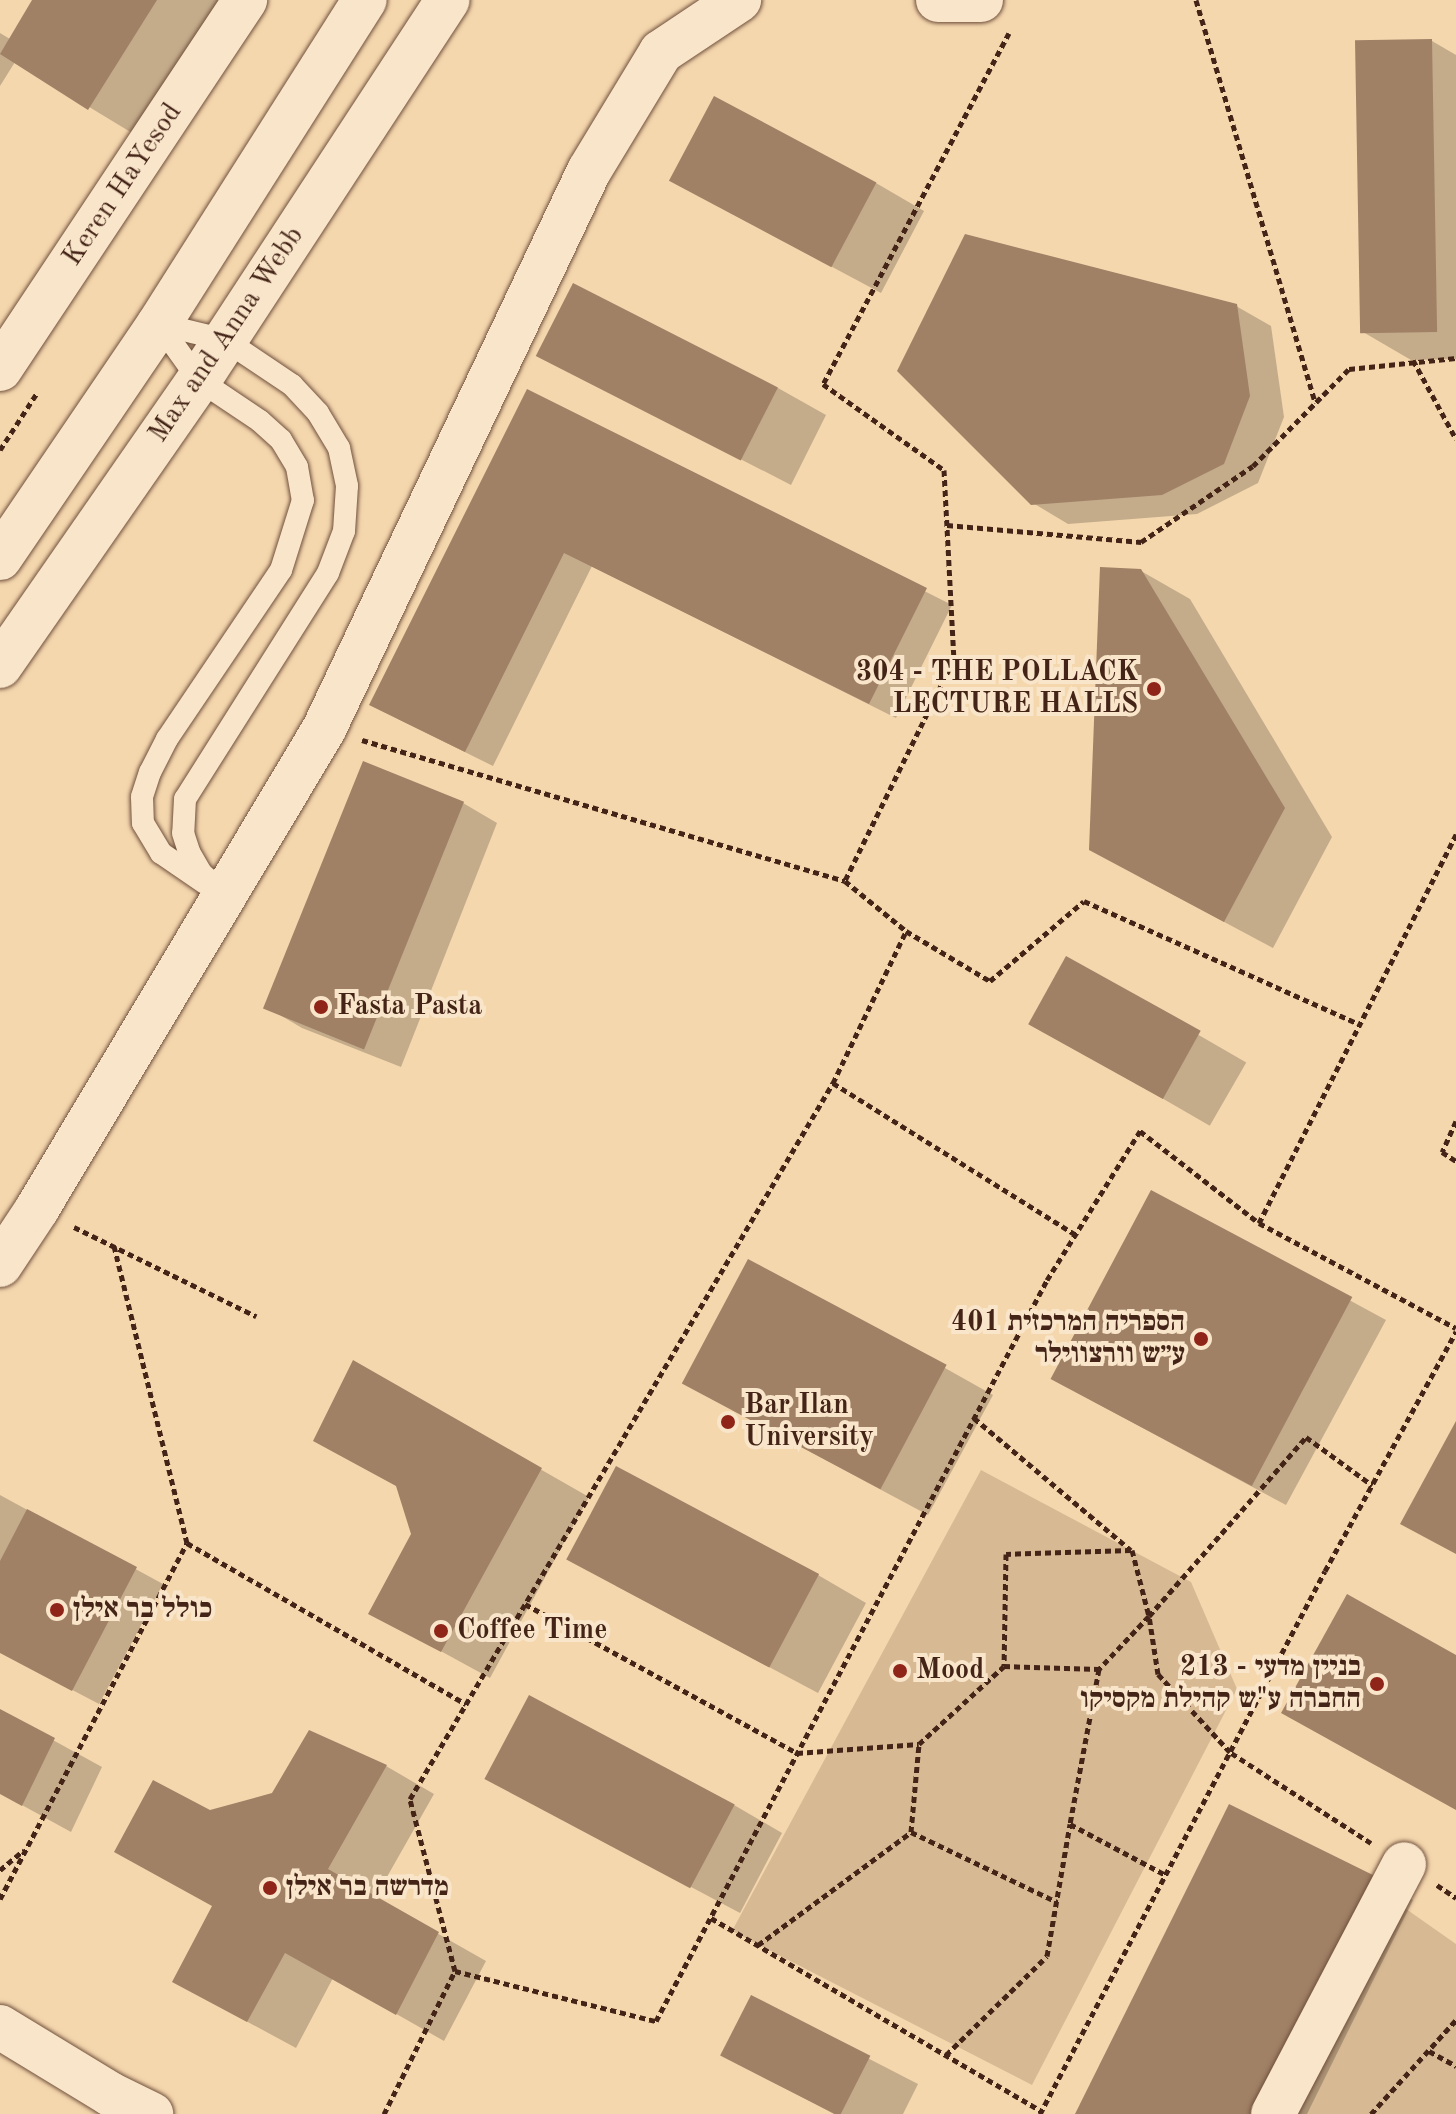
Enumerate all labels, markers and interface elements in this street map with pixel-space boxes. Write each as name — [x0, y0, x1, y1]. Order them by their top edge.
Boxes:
street label: Keren HaYesod — [56, 97, 190, 273]
street label: Max and Anna Webb — [142, 221, 312, 449]
place label: 304 - THE POLLACK LECTURE HALLS — [856, 656, 1138, 722]
marker: 304 - THE POLLACK LECTURE HALLS — [1145, 680, 1163, 698]
place label: Fasta Pasta — [337, 990, 482, 1024]
marker: Fasta Pasta — [312, 998, 330, 1016]
place label: 401 הספריה המרכזית ע״ש וורצווילר — [951, 1306, 1185, 1372]
marker: 401 הספריה המרכזית ע״ש וורצווילר — [1192, 1330, 1210, 1348]
place label: Bar Ilan University — [744, 1389, 874, 1455]
marker: Bar Ilan University — [719, 1413, 737, 1431]
place label: כולל בר אילן — [73, 1593, 212, 1627]
marker: כולל בר אילן — [48, 1601, 66, 1619]
place label: Coffee Time — [457, 1614, 607, 1648]
marker: Coffee Time — [432, 1622, 450, 1640]
place label: 213 - בניין מדעי החברה ע"ש קהילת מקסיקו — [1080, 1651, 1361, 1717]
place label: Mood — [916, 1654, 984, 1688]
marker: Mood — [891, 1662, 909, 1680]
marker: 213 - בניין מדעי החברה ע"ש קהילת מקסיקו — [1368, 1675, 1386, 1693]
place label: מדרשה בר אילן — [286, 1871, 449, 1905]
marker: מדרשה בר אילן — [261, 1879, 279, 1897]

